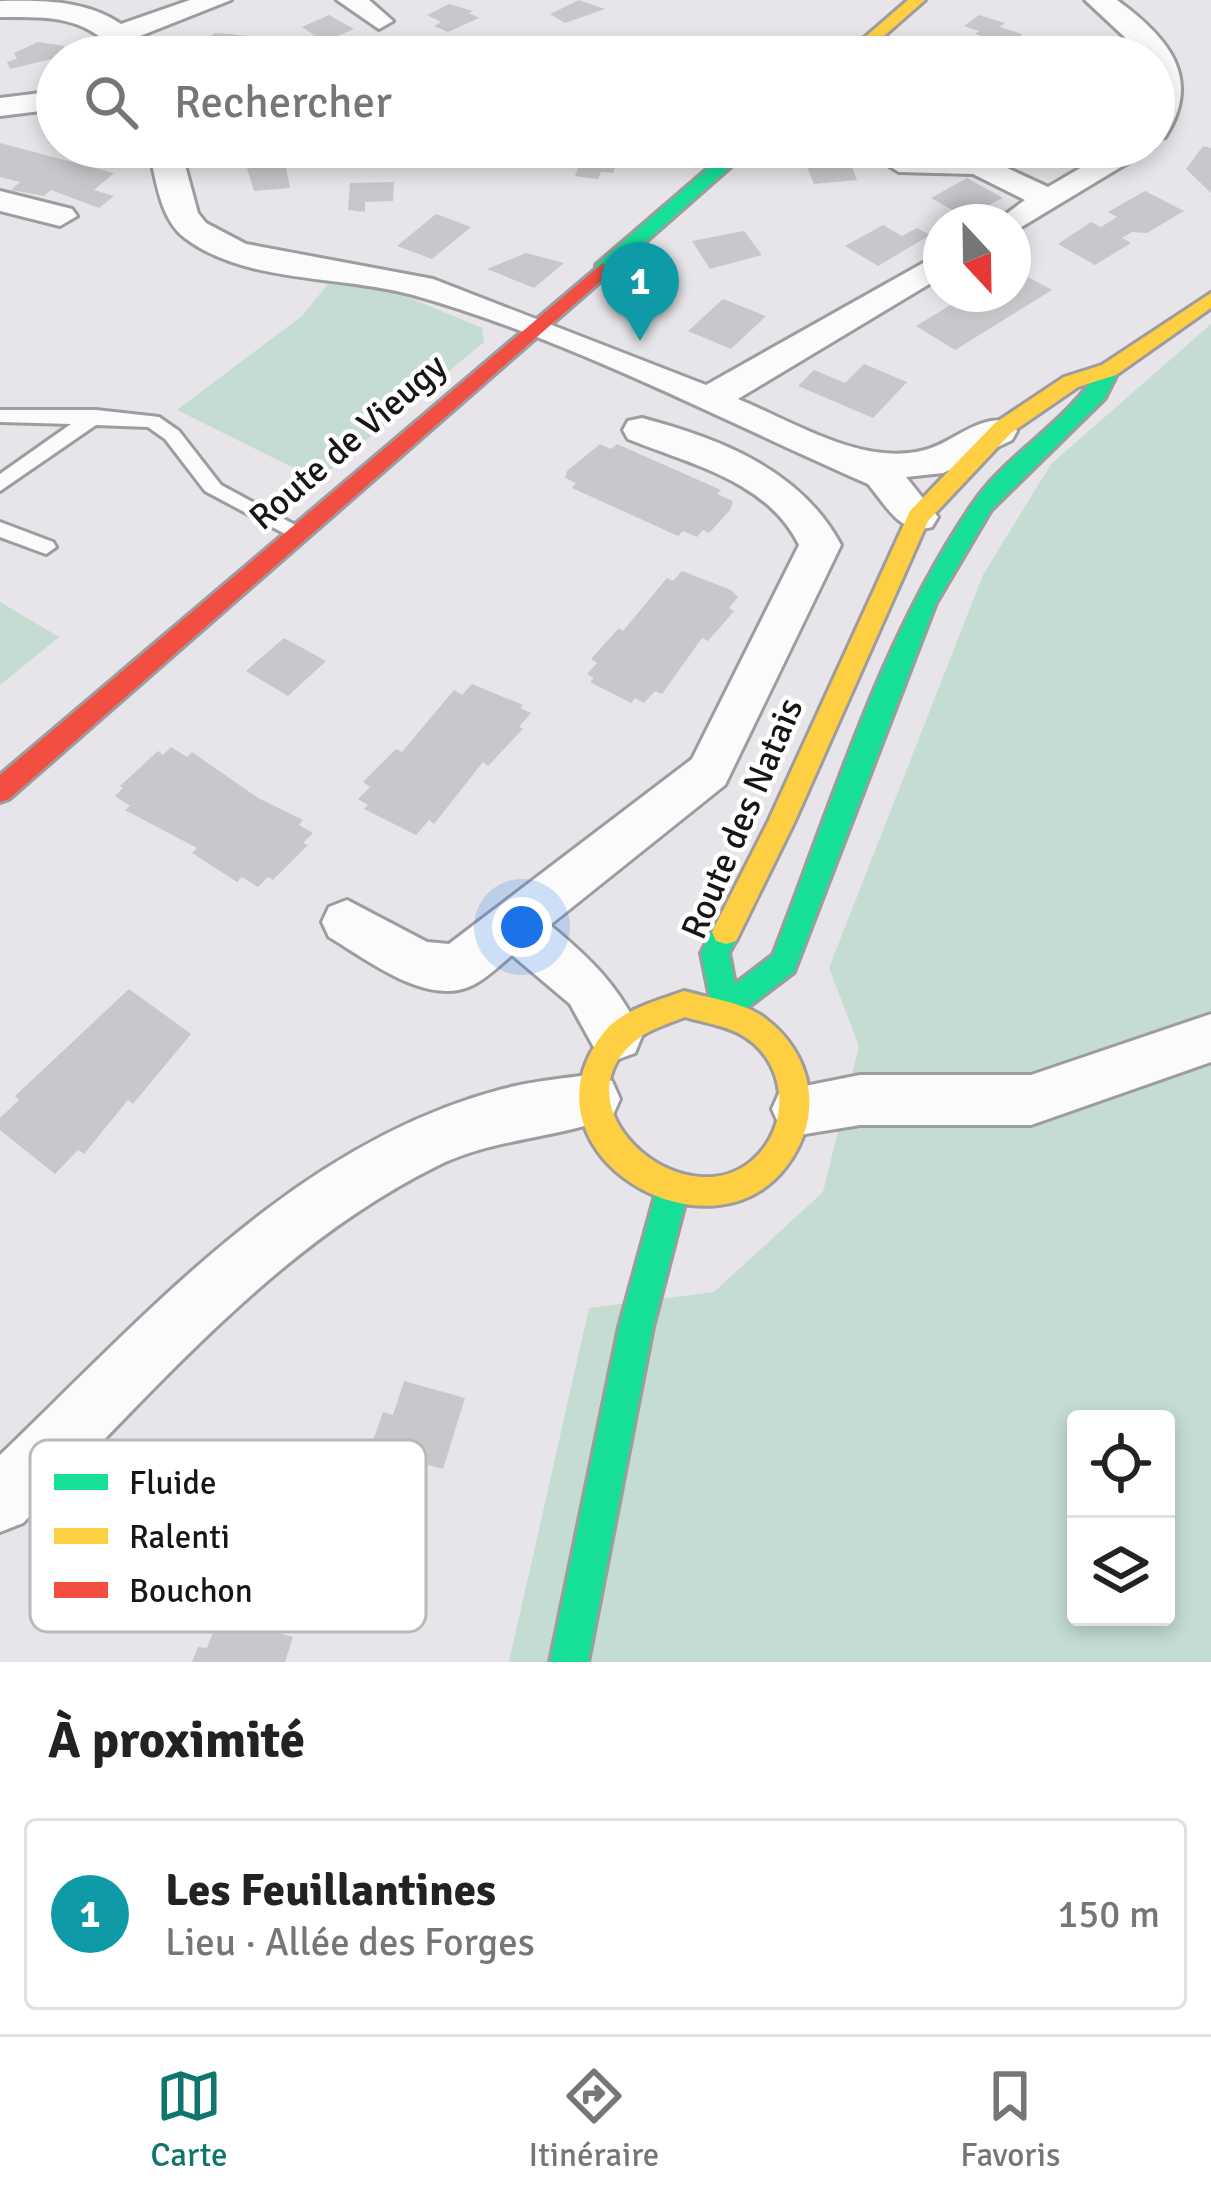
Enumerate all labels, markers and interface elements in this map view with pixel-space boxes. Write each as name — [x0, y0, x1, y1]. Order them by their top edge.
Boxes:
search box — [36, 36, 1175, 168]
icon: search — [78, 69, 144, 135]
text: Rechercher — [174, 75, 392, 130]
north arrow — [923, 204, 1031, 312]
pin: 1 — [601, 242, 679, 341]
street label: Route de Vieugy — [240, 344, 456, 540]
street label: Route des Natais — [671, 691, 813, 946]
your location — [492, 897, 552, 957]
map controls — [1067, 1410, 1175, 1626]
button: locate — [1067, 1410, 1175, 1518]
legend — [30, 1440, 426, 1632]
text: Fluide — [129, 1463, 216, 1504]
text: Ralenti — [129, 1517, 230, 1558]
button: layers — [1067, 1518, 1175, 1626]
text: Bouchon — [129, 1571, 253, 1612]
text: À proximité — [48, 1709, 305, 1772]
text: Les Feuillantines — [165, 1863, 496, 1918]
text: 1 — [79, 1890, 101, 1938]
text: 150 m — [1057, 1890, 1160, 1938]
text: Lieu · Allée des Forges — [165, 1918, 535, 1966]
tab: Carte — [151, 2063, 228, 2176]
tab: Itinéraire — [529, 2063, 659, 2176]
tab: Favoris — [960, 2063, 1060, 2176]

